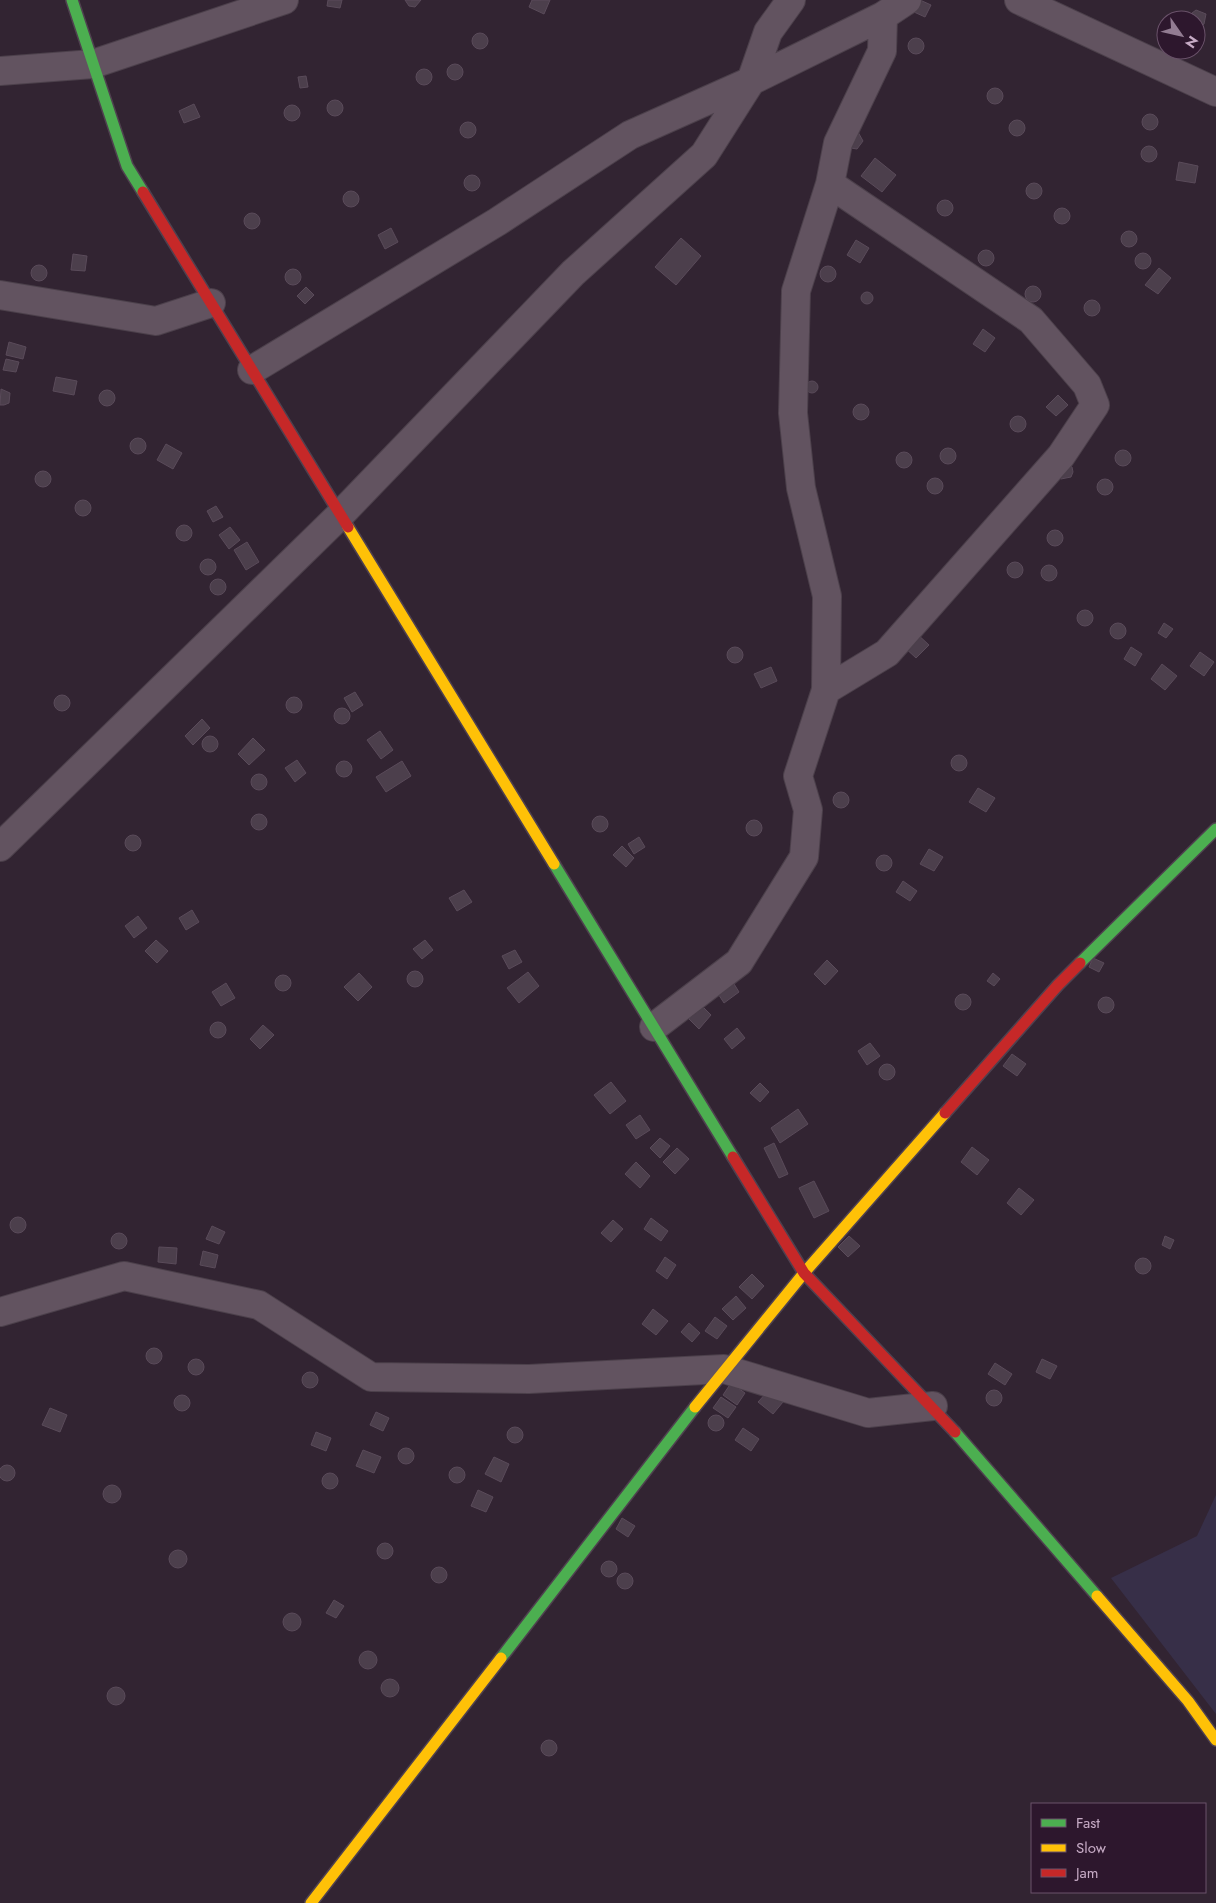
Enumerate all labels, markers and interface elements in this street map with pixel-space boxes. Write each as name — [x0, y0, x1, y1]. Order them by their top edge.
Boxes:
north arrow — [1156, 10, 1206, 60]
text: N — [1180, 32, 1203, 52]
legend — [1031, 1803, 1206, 1893]
text: Fast — [1076, 1812, 1100, 1834]
text: Slow — [1076, 1837, 1107, 1859]
text: Jam — [1074, 1862, 1099, 1884]

